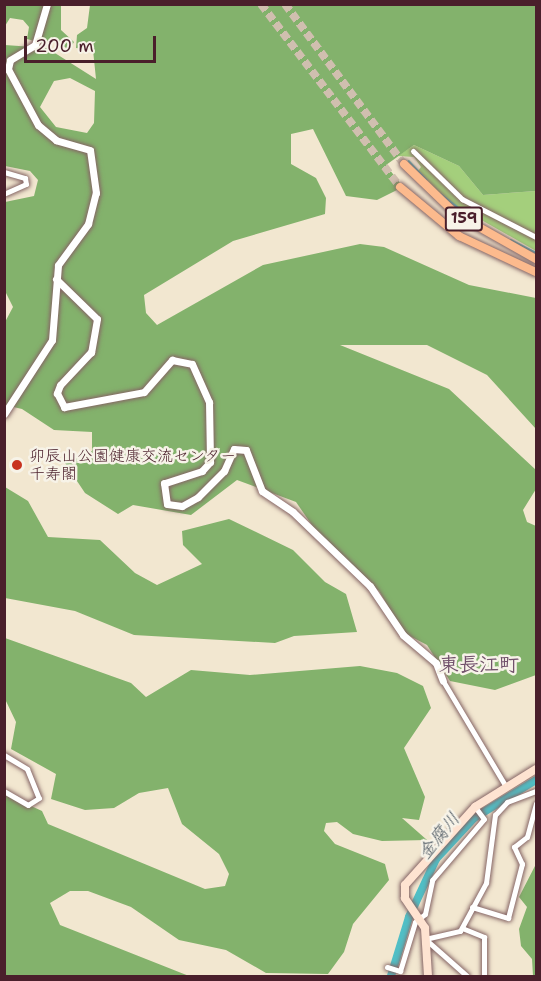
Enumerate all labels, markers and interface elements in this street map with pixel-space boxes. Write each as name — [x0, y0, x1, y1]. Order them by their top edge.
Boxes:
scale bar — [27, 24, 159, 62]
text: 200 m — [35, 34, 94, 58]
road number: 159 — [444, 207, 484, 231]
place label: 卯辰山公園健康交流センター 千寿閣 — [29, 446, 237, 484]
marker: 卯辰山公園健康交流センター 千寿閣 — [10, 458, 24, 472]
district label: 東長江町 — [439, 652, 519, 676]
water label: 金腐川 — [414, 808, 464, 864]

